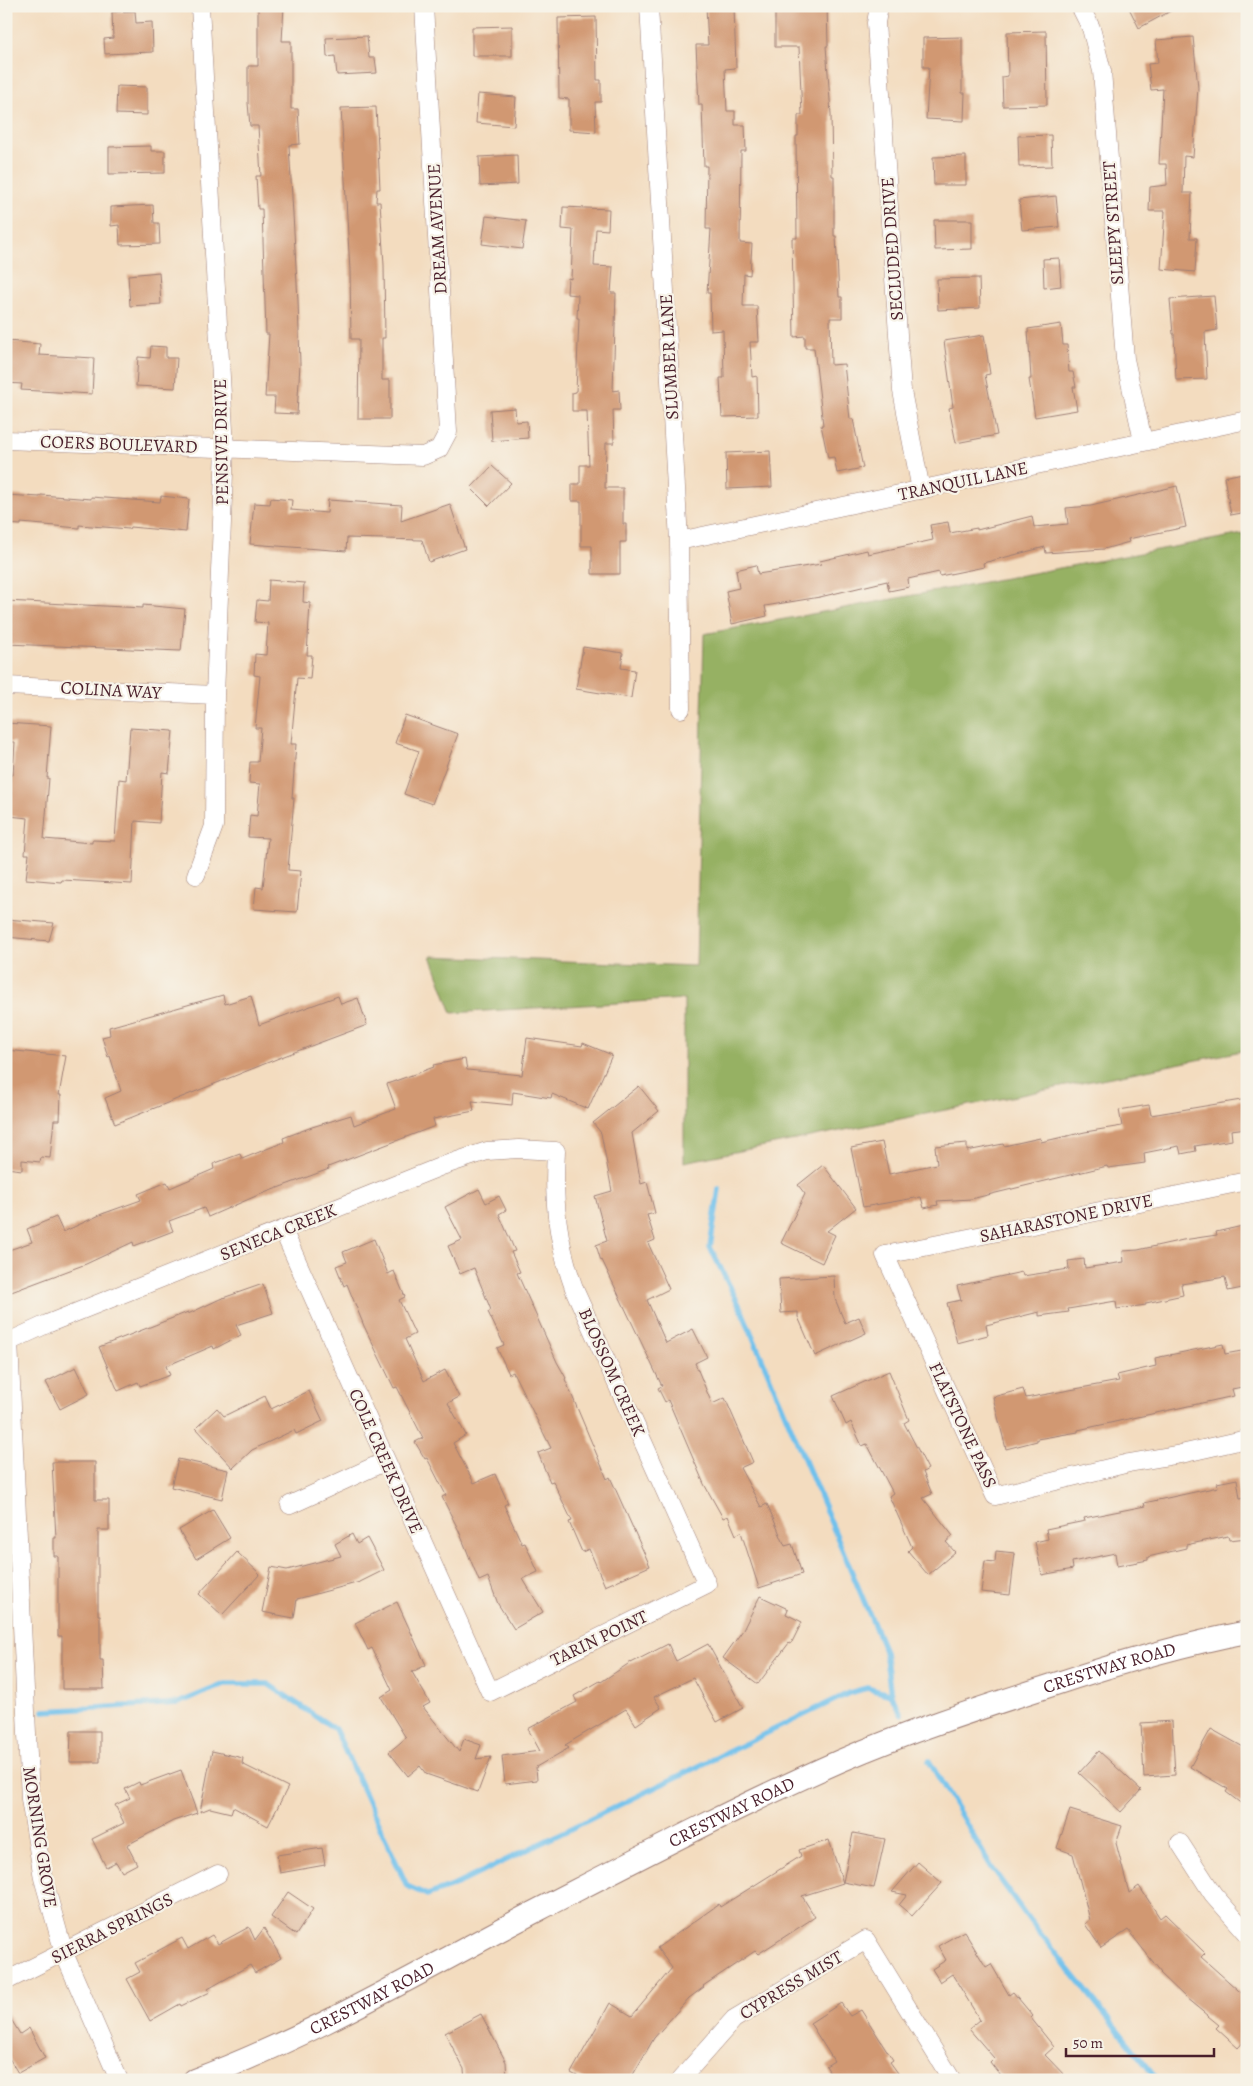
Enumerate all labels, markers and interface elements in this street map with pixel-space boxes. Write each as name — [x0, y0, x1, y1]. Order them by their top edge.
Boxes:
street label: SLEEPY STREET — [1097, 160, 1129, 286]
street label: DREAM AVENUE — [422, 163, 452, 295]
street label: SECLUDED DRIVE — [875, 176, 909, 322]
street label: SLUMBER LANE — [654, 294, 684, 420]
street label: PENSIVE DRIVE — [208, 379, 234, 505]
street label: COERS BOULEVARD — [40, 429, 198, 459]
street label: TRANQUIL LANE — [896, 456, 1030, 506]
street label: COLINA WAY — [60, 675, 163, 705]
street label: SAHARASTONE DRIVE — [977, 1188, 1155, 1248]
street label: SENECA CREEK — [216, 1197, 340, 1266]
street label: BLOSSOM CREEK — [573, 1304, 651, 1440]
street label: FLATSTONE PASS — [923, 1358, 1003, 1492]
street label: COLE CREEK DRIVE — [343, 1385, 429, 1537]
street label: TARIN POINT — [546, 1604, 652, 1672]
street label: CRESTWAY ROAD — [1040, 1637, 1178, 1699]
street label: MORNING GROVE — [17, 1765, 63, 1909]
street label: CRESTWAY ROAD — [664, 1771, 799, 1853]
street label: SIERRA SPRINGS — [47, 1887, 177, 1969]
street label: CYPRESS MIST — [735, 1945, 847, 2025]
street label: CRESTWAY ROAD — [305, 1956, 439, 2040]
scale bar — [1066, 2026, 1213, 2058]
text: 50 m — [1073, 2033, 1103, 2053]

